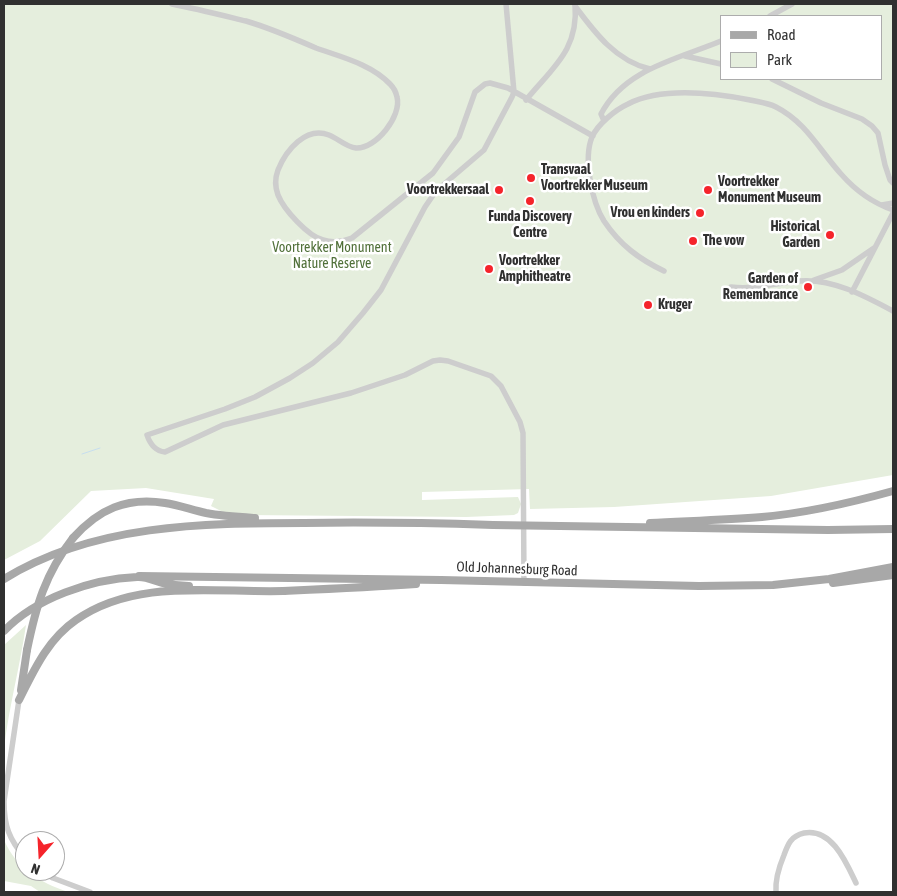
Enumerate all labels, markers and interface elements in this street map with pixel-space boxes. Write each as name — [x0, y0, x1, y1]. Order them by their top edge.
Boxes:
legend — [720, 15, 882, 80]
text: Road — [767, 26, 796, 43]
text: Park — [767, 51, 792, 68]
place label: Transvaal Voortrekker Museum — [541, 162, 648, 194]
marker: Transvaal Voortrekker Museum — [525, 172, 537, 184]
place label: Voortrekker Monument Museum — [718, 174, 821, 206]
place label: Voortrekkersaal — [407, 182, 489, 198]
marker: Voortrekkersaal — [493, 184, 505, 196]
marker: Voortrekker Monument Museum — [702, 184, 714, 196]
marker: Funda Discovery Centre — [524, 195, 536, 207]
place label: Vrou en kinders — [611, 205, 690, 221]
marker: Vrou en kinders — [694, 207, 706, 219]
place label: Funda Discovery Centre — [488, 209, 572, 242]
place label: Historical Garden — [770, 219, 820, 252]
marker: Historical Garden — [824, 229, 836, 241]
place label: The vow — [703, 233, 744, 249]
marker: The vow — [687, 235, 699, 247]
park label: Voortrekker Monument Nature Reserve — [272, 240, 392, 272]
place label: Voortrekker Amphitheatre — [499, 253, 571, 286]
marker: Voortrekker Amphitheatre — [483, 263, 495, 275]
place label: Garden of Remembrance — [723, 271, 798, 304]
marker: Garden of Remembrance — [802, 281, 814, 293]
place label: Kruger — [658, 297, 692, 313]
marker: Kruger — [642, 299, 654, 311]
street label: Old Johannesburg Road — [456, 558, 578, 580]
north arrow — [15, 831, 65, 881]
text: N — [29, 860, 42, 878]

